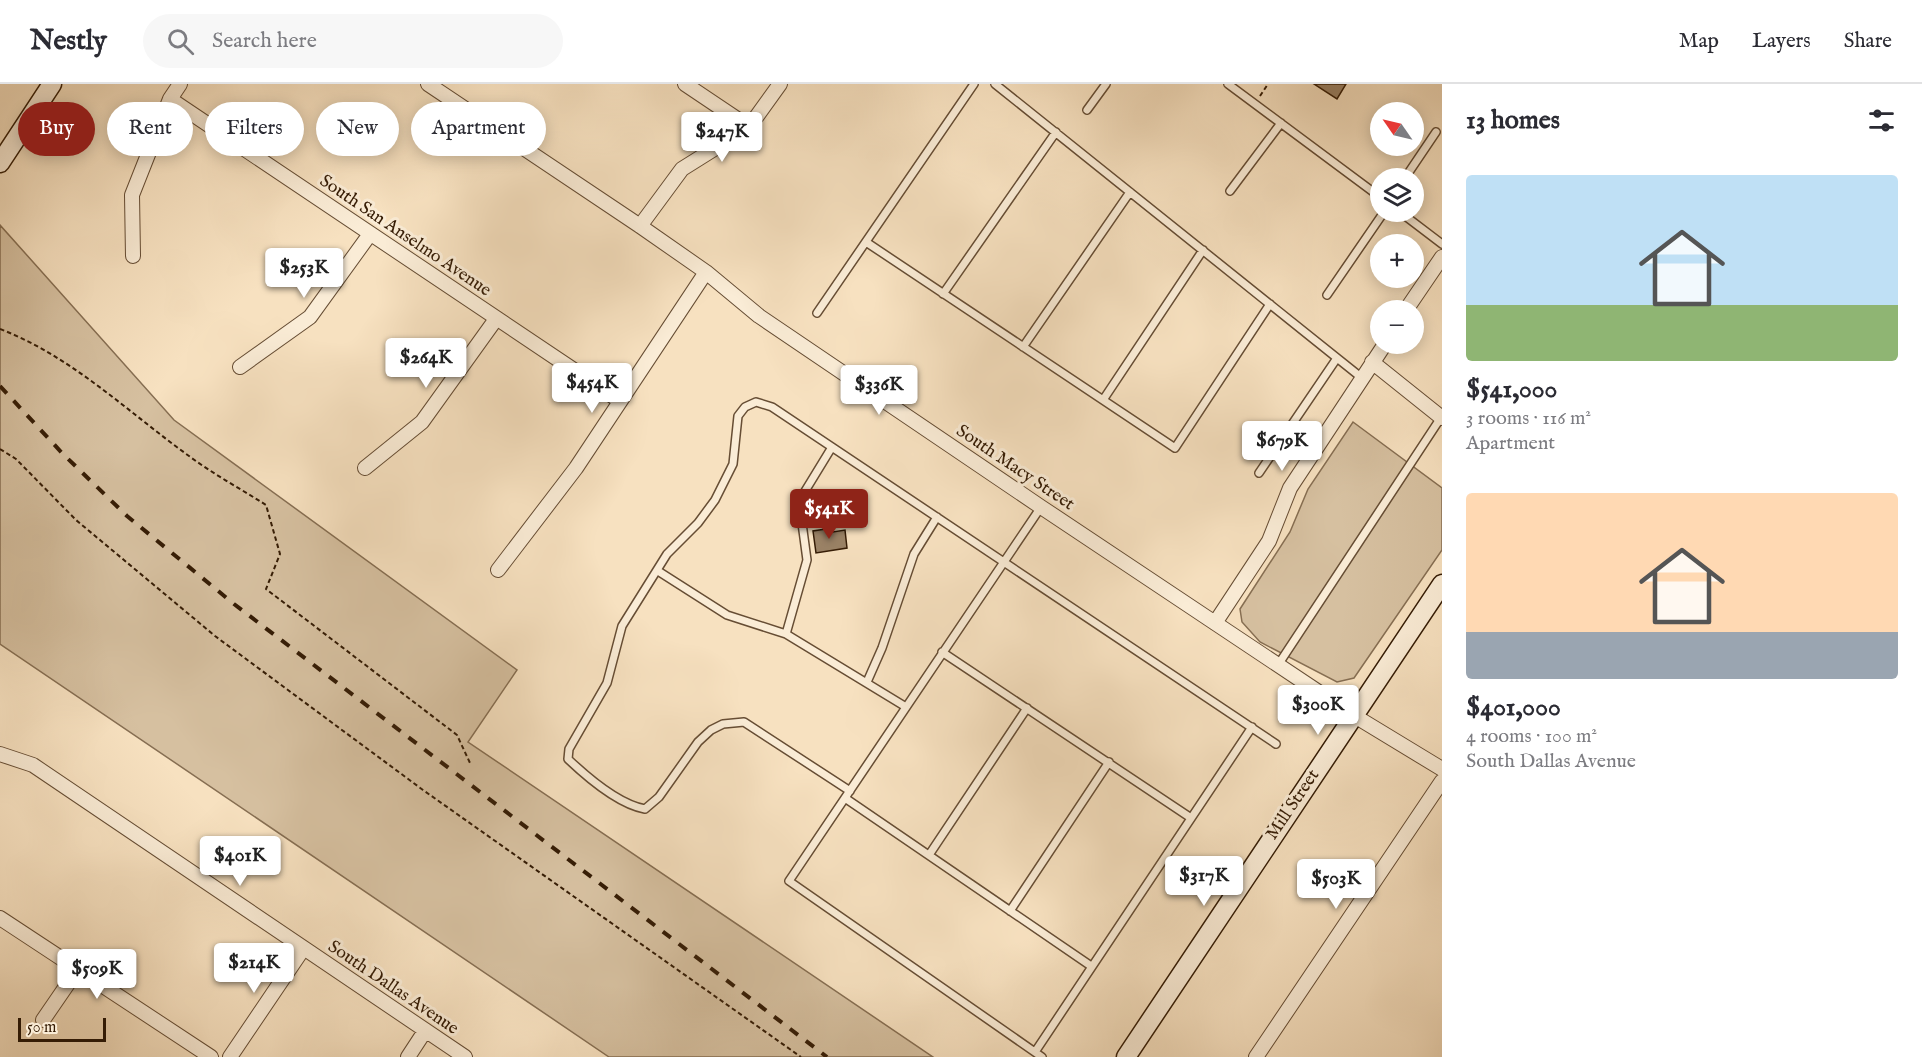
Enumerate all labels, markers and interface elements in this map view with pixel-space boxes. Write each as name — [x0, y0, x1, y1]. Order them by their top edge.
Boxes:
search box — [143, 14, 563, 68]
text: Nestly — [30, 24, 107, 59]
icon: search — [164, 25, 197, 58]
text: Search here — [212, 27, 317, 55]
text: Map — [1679, 28, 1719, 55]
text: Layers — [1752, 28, 1811, 55]
text: Share — [1844, 28, 1892, 55]
chip: Buy — [18, 102, 95, 156]
chip: Rent — [107, 102, 193, 156]
chip: Filters — [205, 102, 304, 156]
chip: New — [316, 102, 399, 156]
chip: Apartment — [411, 102, 546, 156]
north arrow — [1370, 102, 1424, 156]
map controls — [1370, 102, 1424, 354]
text: 13 homes — [1466, 104, 1560, 137]
icon: filters — [1865, 104, 1898, 137]
pin: $247K — [680, 112, 764, 163]
text: $247K — [695, 119, 749, 144]
button: layers — [1370, 168, 1424, 222]
street label: South San Anselmo Avenue — [315, 170, 495, 302]
icon: home — [1628, 214, 1736, 322]
button: + — [1370, 234, 1424, 288]
pin: $253K — [262, 248, 346, 299]
text: $253K — [279, 255, 329, 280]
button: − — [1370, 300, 1424, 354]
pin: $264K — [384, 338, 468, 389]
text: $264K — [399, 345, 453, 370]
pin: $454K — [550, 363, 634, 414]
pin: $336K — [837, 365, 921, 416]
text: $454K — [566, 370, 618, 395]
text: $336K — [855, 372, 903, 397]
text: $541,000 — [1466, 373, 1557, 406]
text: 3 rooms · 116 m² — [1466, 406, 1591, 431]
street label: South Macy Street — [951, 420, 1079, 516]
pin: $679K — [1240, 421, 1324, 472]
text: $679K — [1256, 428, 1308, 453]
text: Apartment — [1466, 431, 1555, 456]
pin: $541K — [787, 489, 871, 540]
text: $541K — [804, 496, 854, 521]
icon: home — [1628, 532, 1736, 640]
pin: $300K — [1276, 685, 1360, 736]
text: $401,000 — [1466, 691, 1561, 724]
text: $300K — [1292, 692, 1344, 717]
text: 4 rooms · 100 m² — [1466, 724, 1597, 749]
text: South Dallas Avenue — [1466, 749, 1636, 774]
street label: Mill Street — [1261, 765, 1325, 845]
pin: $401K — [198, 836, 282, 887]
text: $401K — [214, 843, 266, 868]
pin: $317K — [1162, 856, 1246, 907]
pin: $503K — [1294, 859, 1378, 910]
text: $317K — [1179, 863, 1229, 888]
text: $503K — [1311, 866, 1361, 891]
street label: South Dallas Avenue — [323, 936, 463, 1040]
pin: $214K — [212, 943, 296, 994]
pin: $509K — [55, 949, 139, 1000]
text: $214K — [228, 950, 280, 975]
text: $509K — [71, 956, 123, 981]
scale bar — [18, 1015, 106, 1042]
text: 50 m — [27, 1018, 56, 1038]

